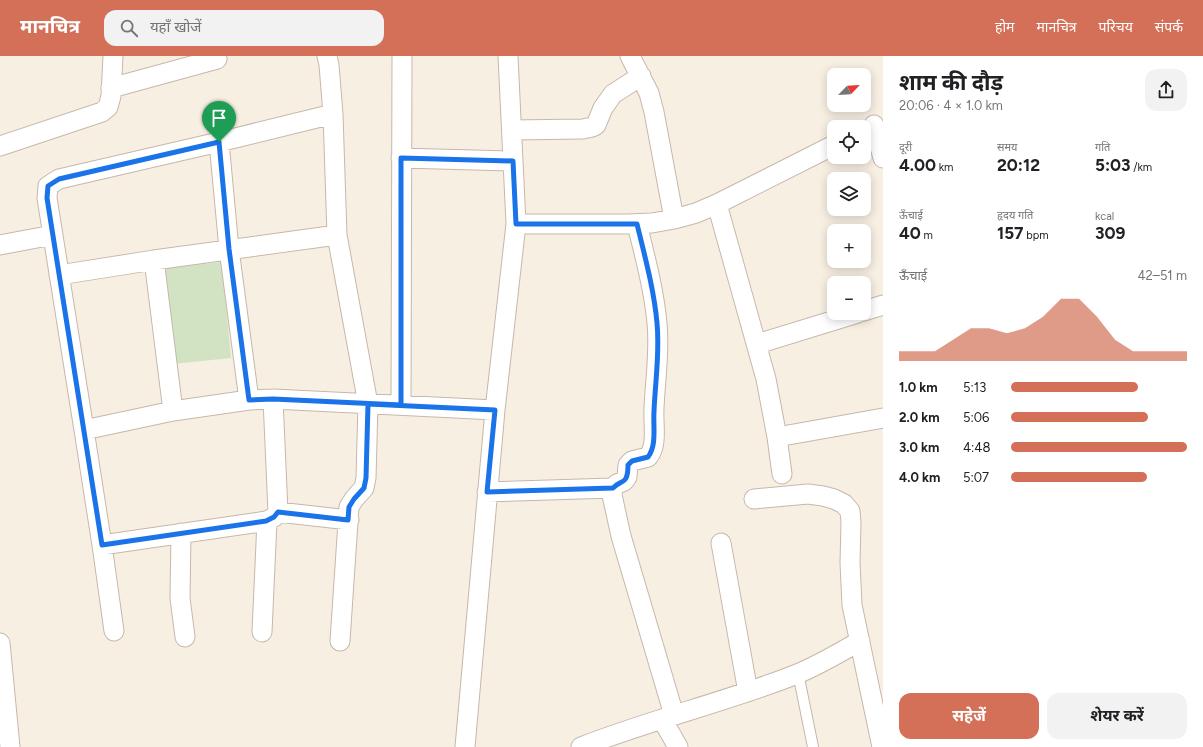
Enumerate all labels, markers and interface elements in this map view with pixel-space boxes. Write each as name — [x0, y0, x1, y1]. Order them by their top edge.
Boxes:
search box — [104, 10, 384, 46]
text: मानचित्र — [20, 15, 80, 38]
icon: search — [118, 17, 140, 39]
text: यहाँ खोजें — [150, 18, 201, 36]
text: होम — [995, 19, 1014, 36]
text: मानचित्र — [1036, 19, 1077, 36]
text: परिचय — [1099, 19, 1133, 36]
text: संपर्क — [1155, 19, 1183, 36]
north arrow — [827, 68, 871, 112]
map controls — [827, 68, 871, 320]
text: शाम की दौड़ — [899, 69, 1003, 96]
button: share — [1145, 69, 1187, 111]
text: 20:06 · 4 × 1.0 km — [899, 98, 1003, 113]
pin — [202, 101, 236, 142]
icon: arrive — [208, 107, 230, 129]
button: locate — [827, 120, 871, 164]
text: दूरी — [899, 141, 912, 154]
text: समय — [997, 141, 1017, 154]
text: गति — [1095, 141, 1110, 154]
text: 4.00 — [899, 155, 936, 175]
text: 20:12 — [997, 155, 1040, 175]
text: 5:03 — [1095, 155, 1130, 175]
text: km — [936, 161, 953, 174]
text: /km — [1130, 161, 1152, 174]
button: layers — [827, 172, 871, 216]
text: ऊँचाई — [899, 209, 923, 222]
text: हृदय गति — [997, 209, 1033, 222]
text: kcal — [1095, 210, 1114, 223]
text: 40 — [899, 223, 921, 243]
text: 157 — [997, 223, 1024, 243]
text: 309 — [1095, 223, 1125, 243]
button: + — [827, 224, 871, 268]
text: m — [921, 229, 933, 242]
text: bpm — [1024, 229, 1049, 242]
text: ऊँचाई — [899, 268, 927, 283]
text: 42–51 m — [1137, 268, 1187, 283]
button: − — [827, 276, 871, 320]
text: 1.0 km — [899, 380, 938, 395]
text: 5:13 — [963, 380, 986, 395]
text: 2.0 km — [899, 410, 940, 425]
text: 5:06 — [963, 410, 989, 425]
text: 3.0 km — [899, 440, 939, 455]
text: 4:48 — [963, 440, 990, 455]
text: 4.0 km — [899, 470, 940, 485]
text: 5:07 — [963, 470, 989, 485]
button: सहेजें — [899, 693, 1039, 739]
button: शेयर करें — [1047, 693, 1187, 739]

